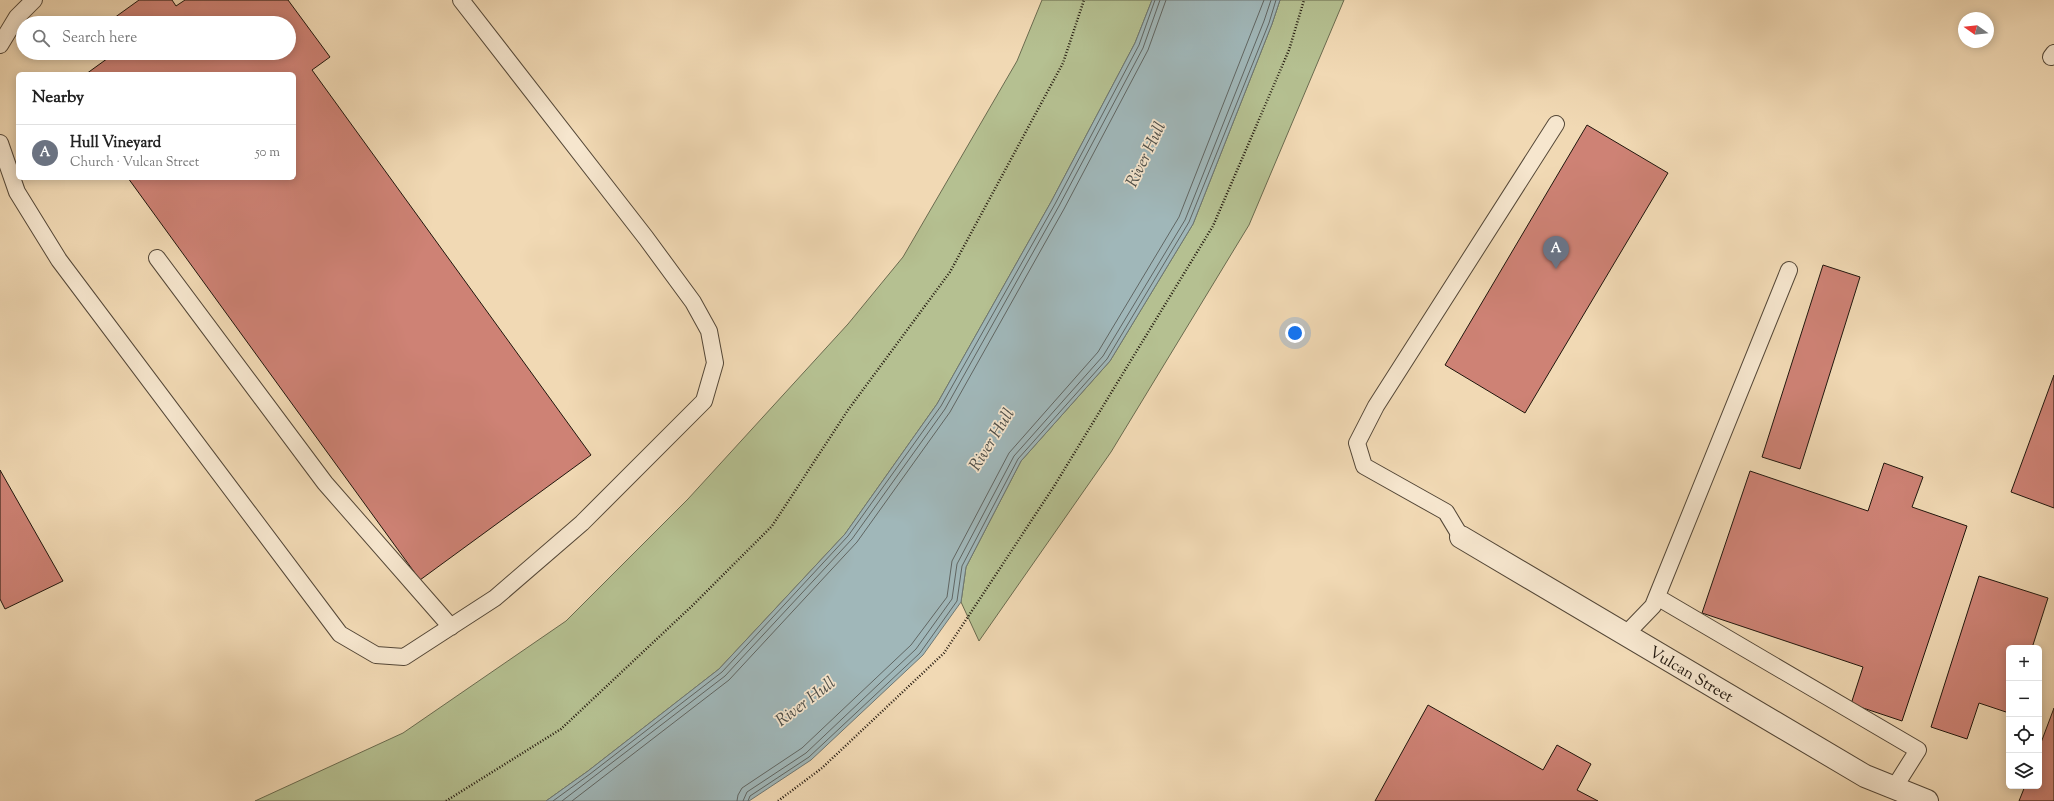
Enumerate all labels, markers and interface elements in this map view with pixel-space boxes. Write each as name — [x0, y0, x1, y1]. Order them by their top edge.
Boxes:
north arrow — [1958, 12, 1994, 48]
search box — [16, 16, 296, 60]
icon: search — [30, 27, 52, 49]
text: Search here — [62, 28, 137, 49]
text: Nearby — [32, 86, 84, 110]
water label: River Hull — [1121, 118, 1173, 191]
text: Hull Vineyard — [70, 133, 161, 154]
text: A — [40, 144, 50, 162]
text: 50 m — [255, 144, 280, 162]
text: Church · Vulcan Street — [70, 154, 199, 172]
pin: A — [1543, 236, 1569, 269]
your location — [1285, 323, 1305, 343]
water label: River Hull — [964, 404, 1021, 476]
street label: Vulcan Street — [1644, 642, 1737, 710]
map controls — [2006, 645, 2042, 789]
button: + — [2006, 645, 2042, 681]
water label: River Hull — [771, 672, 841, 733]
button: − — [2006, 681, 2042, 717]
button: locate — [2006, 717, 2042, 753]
button: layers — [2006, 753, 2042, 789]

